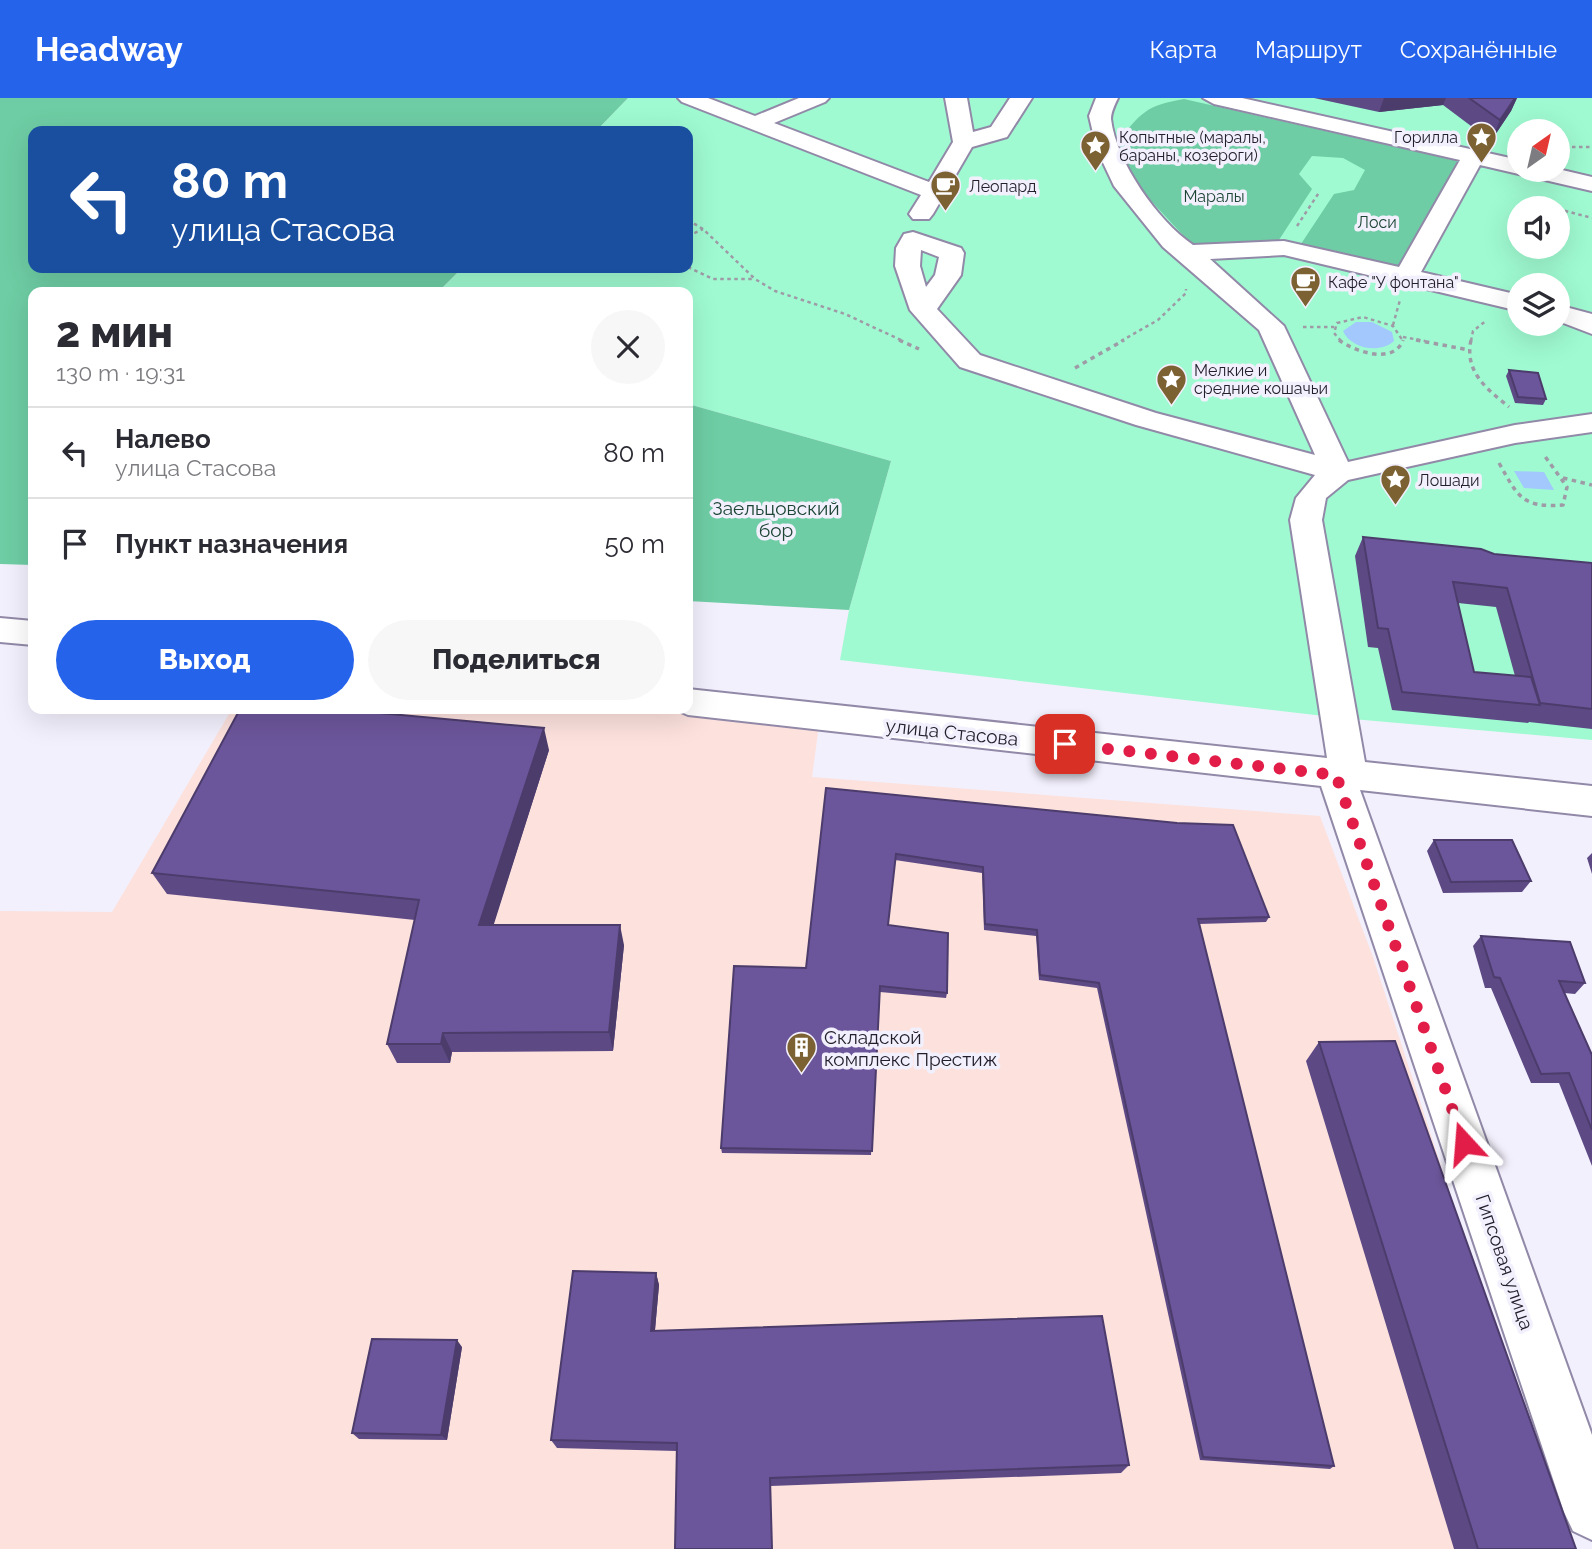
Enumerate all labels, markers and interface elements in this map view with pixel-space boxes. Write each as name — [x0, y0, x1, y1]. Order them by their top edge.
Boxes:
text: Headway — [35, 30, 183, 69]
text: Карта — [1149, 35, 1217, 64]
text: Маршрут — [1255, 35, 1362, 64]
text: Сохранённые — [1400, 35, 1557, 64]
north arrow — [1507, 119, 1570, 182]
map controls — [1507, 119, 1570, 336]
place icon: Горилла — [1464, 120, 1498, 164]
place label: Копытные (маралы, бараны, козероги) — [1119, 128, 1266, 165]
place label: Горилла — [1394, 128, 1458, 147]
place icon: Копытные (маралы, бараны, козероги) — [1079, 129, 1113, 173]
text: 80 m — [171, 152, 288, 209]
icon: left — [56, 154, 147, 245]
cafe icon: Леопард — [929, 169, 963, 213]
place label: Леопард — [969, 177, 1037, 196]
park label: Маралы — [1183, 187, 1245, 206]
button: sound — [1507, 196, 1570, 259]
text: улица Стасова — [171, 211, 395, 248]
park label: Лоси — [1357, 213, 1397, 232]
cafe icon: Кафе "У фонтана" — [1288, 265, 1322, 309]
place label: Кафе "У фонтана" — [1328, 273, 1459, 292]
button: layers — [1507, 273, 1570, 336]
text: 2 мин — [56, 308, 173, 357]
button: close — [591, 310, 665, 384]
text: 130 m · 19:31 — [56, 359, 185, 386]
place label: Мелкие и средние кошачьи — [1194, 361, 1328, 398]
place icon: Мелкие и средние кошачьи — [1154, 362, 1188, 406]
text: Налево — [115, 424, 211, 454]
icon: left — [56, 434, 94, 472]
text: 80 m — [603, 438, 665, 468]
text: улица Стасова — [115, 454, 276, 481]
place icon: Лошади — [1378, 463, 1412, 507]
place label: Лошади — [1418, 471, 1479, 490]
park label: Заельцовский бор — [712, 497, 840, 541]
icon: arrive — [56, 525, 94, 563]
text: Пункт назначения — [115, 529, 348, 559]
text: 50 m — [604, 529, 665, 559]
button: Выход — [56, 620, 354, 700]
button: Поделиться — [368, 620, 665, 700]
street label: улица Стасова — [885, 714, 1019, 750]
pin — [1035, 714, 1095, 774]
icon: arrive — [1046, 725, 1084, 763]
place label: Складской комплекс Престиж — [824, 1026, 998, 1070]
building icon: Складской комплекс Престиж — [784, 1031, 818, 1075]
position arrow — [1427, 1106, 1501, 1180]
street label: Гипсовая улица — [1471, 1191, 1539, 1333]

